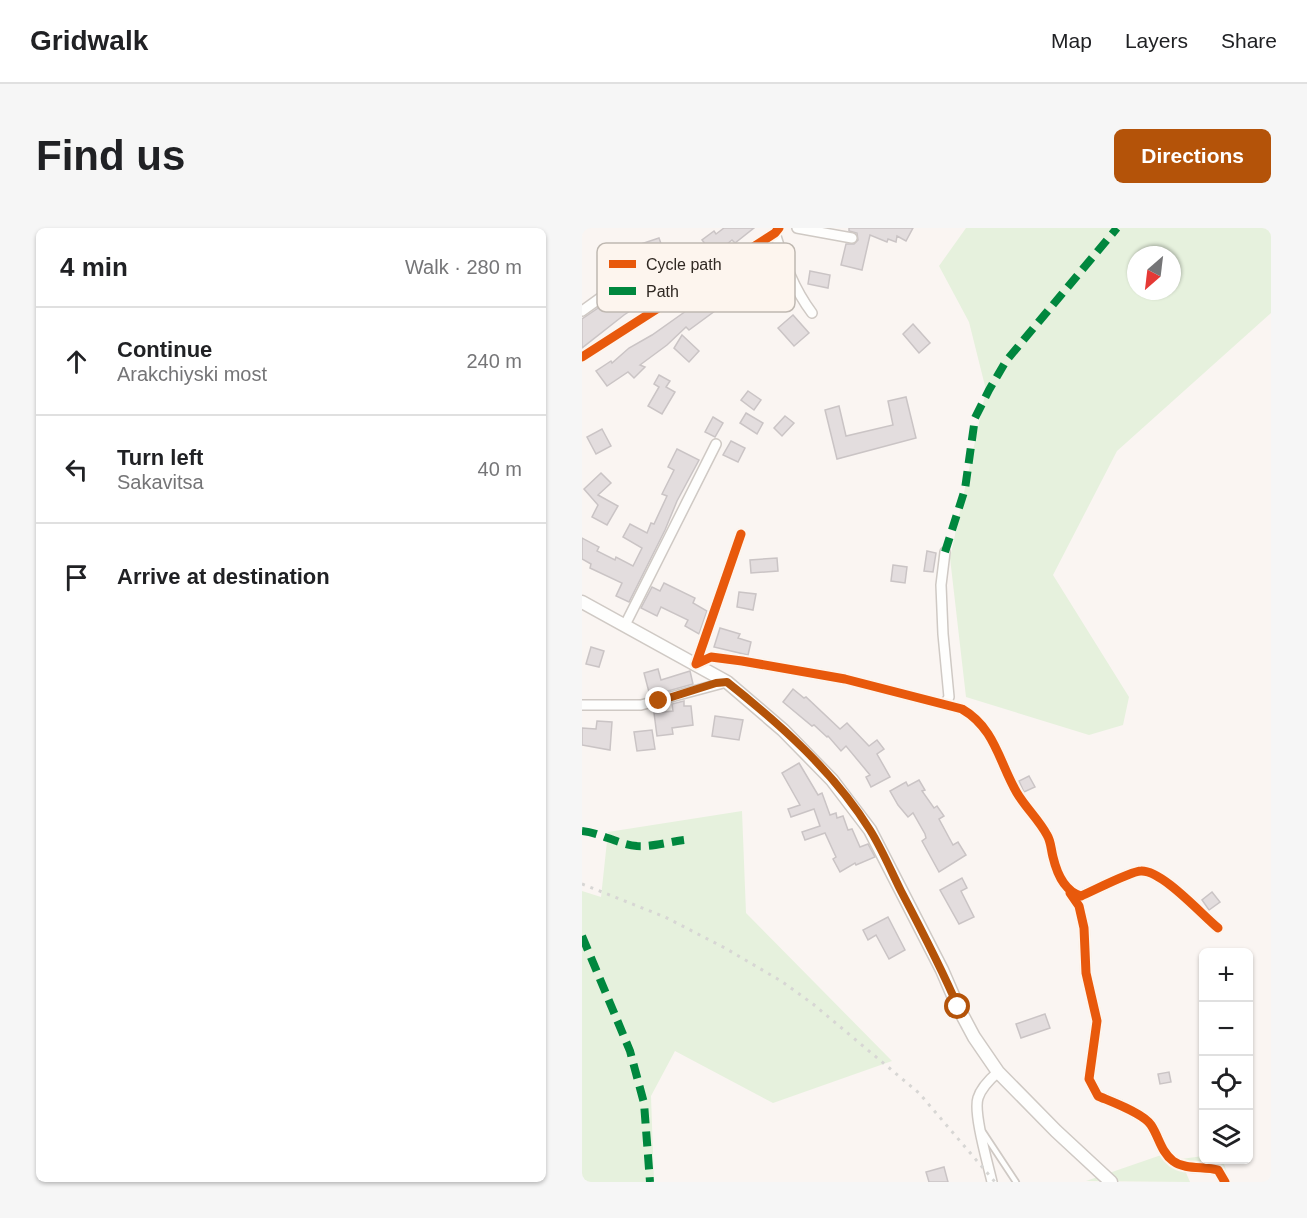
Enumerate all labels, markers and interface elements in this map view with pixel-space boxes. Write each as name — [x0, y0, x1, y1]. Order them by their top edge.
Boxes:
text: Gridwalk — [30, 25, 148, 56]
text: Map — [1051, 29, 1092, 52]
text: Layers — [1125, 29, 1188, 52]
text: Share — [1221, 29, 1277, 52]
button: Directions — [1114, 129, 1271, 183]
text: Find us — [36, 132, 185, 179]
legend — [597, 243, 795, 312]
north arrow — [1127, 246, 1181, 300]
text: 4 min — [60, 252, 128, 282]
text: Walk · 280 m — [405, 256, 522, 278]
text: Cycle path — [646, 256, 722, 273]
text: Path — [646, 283, 679, 300]
text: Continue — [117, 337, 212, 362]
icon: ahead — [60, 345, 93, 378]
text: 240 m — [466, 350, 522, 372]
text: Arakchiyski most — [117, 363, 267, 385]
text: Turn left — [117, 445, 203, 470]
icon: left — [60, 453, 93, 486]
text: 40 m — [478, 458, 522, 480]
text: Sakavitsa — [117, 471, 204, 493]
icon: arrive — [60, 561, 93, 594]
text: Arrive at destination — [117, 564, 330, 589]
route end — [645, 687, 671, 713]
map controls — [1199, 948, 1253, 1164]
button: + — [1199, 948, 1253, 1002]
route start — [944, 993, 970, 1019]
button: − — [1199, 1002, 1253, 1056]
button: locate — [1199, 1056, 1253, 1110]
button: layers — [1199, 1110, 1253, 1164]

